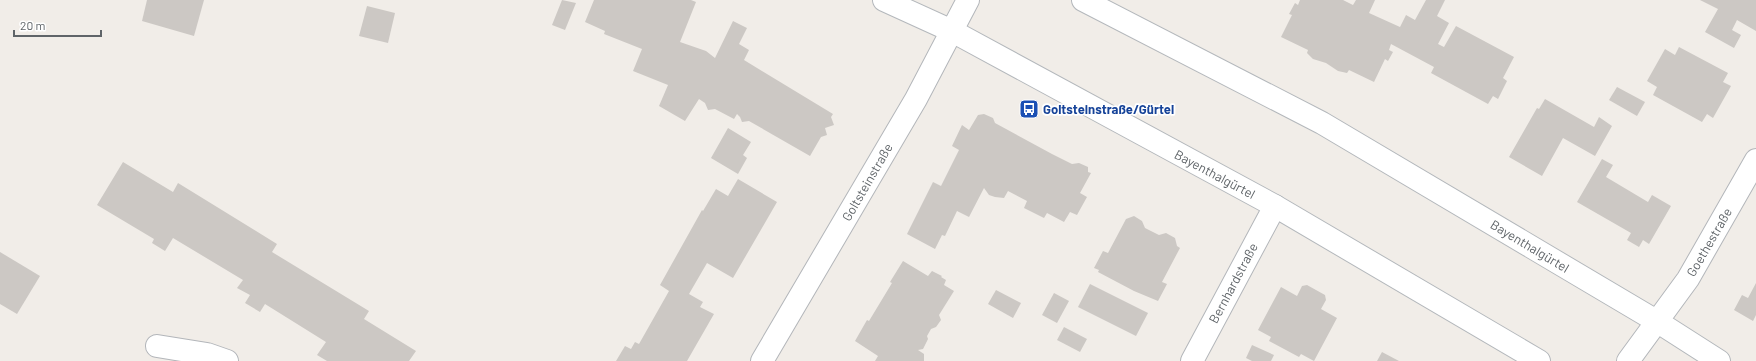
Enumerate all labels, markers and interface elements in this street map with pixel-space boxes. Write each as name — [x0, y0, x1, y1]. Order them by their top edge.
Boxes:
scale bar — [14, 12, 101, 38]
text: 20 m — [20, 18, 46, 32]
bus stop icon: Goltsteinstraße/Gürtel — [1018, 98, 1040, 120]
place label: Goltsteinstraße/Gürtel — [1043, 101, 1174, 117]
street label: Goltsteinstraße — [838, 140, 896, 224]
street label: Bayenthalgürtel — [1172, 146, 1258, 202]
street label: Goethestraße — [1683, 205, 1735, 279]
street label: Bayenthalgürtel — [1488, 216, 1572, 276]
street label: Bernhardstraße — [1205, 240, 1261, 326]

